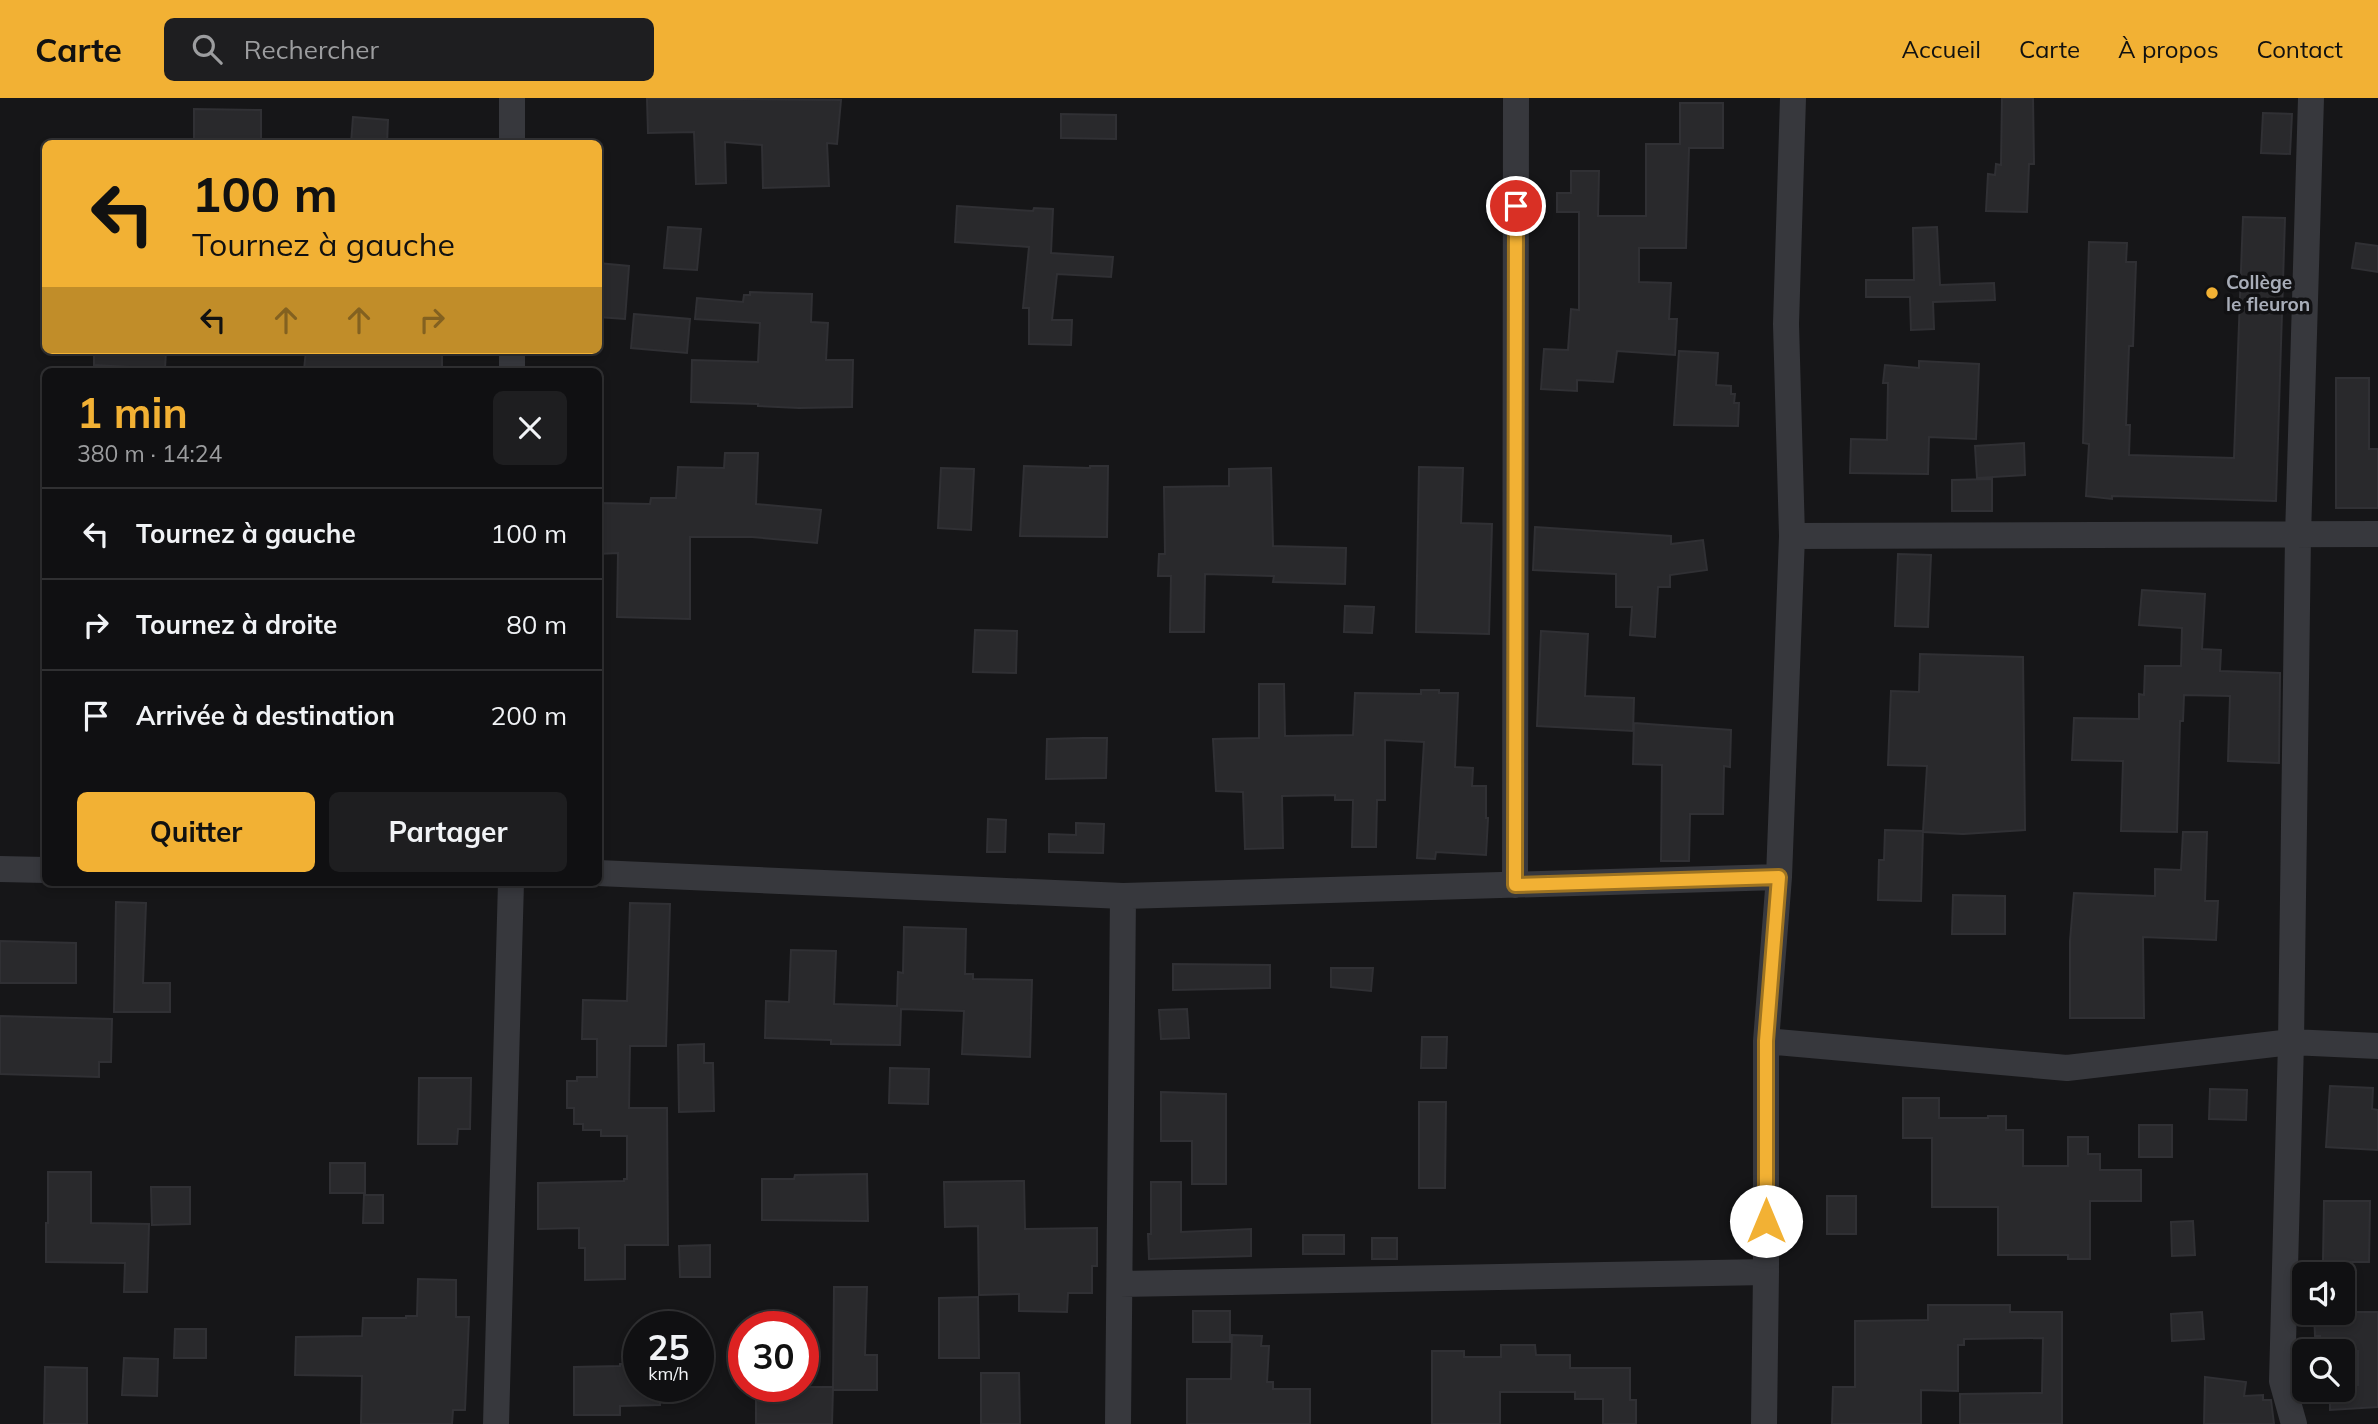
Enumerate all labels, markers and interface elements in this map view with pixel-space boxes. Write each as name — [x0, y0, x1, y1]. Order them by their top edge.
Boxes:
search box — [164, 18, 654, 81]
text: Carte — [35, 29, 122, 70]
icon: search — [188, 30, 226, 68]
text: Rechercher — [244, 33, 379, 66]
text: Accueil — [1902, 34, 1981, 64]
text: Carte — [2019, 34, 2080, 64]
text: À propos — [2118, 34, 2219, 64]
text: Contact — [2257, 34, 2343, 64]
text: 100 m — [192, 163, 338, 224]
icon: left — [77, 168, 168, 259]
pin — [1486, 176, 1546, 236]
icon: arrive — [1497, 187, 1535, 225]
text: Tournez à gauche — [192, 224, 455, 264]
place label: Collège le fleuron — [2226, 270, 2310, 316]
marker: Collège le fleuron — [2204, 285, 2220, 301]
icon: left — [194, 301, 232, 339]
icon: ahead — [267, 301, 305, 339]
icon: ahead — [340, 301, 378, 339]
icon: right — [413, 301, 451, 339]
text: 1 min — [77, 386, 188, 439]
button: close — [493, 391, 567, 465]
text: 380 m · 14:24 — [77, 439, 222, 468]
icon: left — [77, 515, 115, 553]
text: Tournez à gauche — [136, 517, 356, 550]
text: 100 m — [491, 517, 567, 550]
icon: right — [77, 606, 115, 644]
text: Tournez à droite — [136, 608, 337, 641]
text: 80 m — [506, 608, 567, 641]
icon: arrive — [77, 697, 115, 735]
text: Arrivée à destination — [136, 699, 395, 732]
text: 200 m — [491, 699, 567, 732]
button: Quitter — [77, 792, 315, 872]
button: Partager — [329, 792, 567, 872]
position arrow — [1729, 1184, 1803, 1258]
map controls — [2292, 1262, 2355, 1402]
button: sound — [2292, 1262, 2355, 1325]
speed limit sign: 30 — [728, 1311, 819, 1402]
text: 25 — [647, 1325, 690, 1369]
button: search — [2292, 1339, 2355, 1402]
text: km/h — [648, 1362, 689, 1385]

